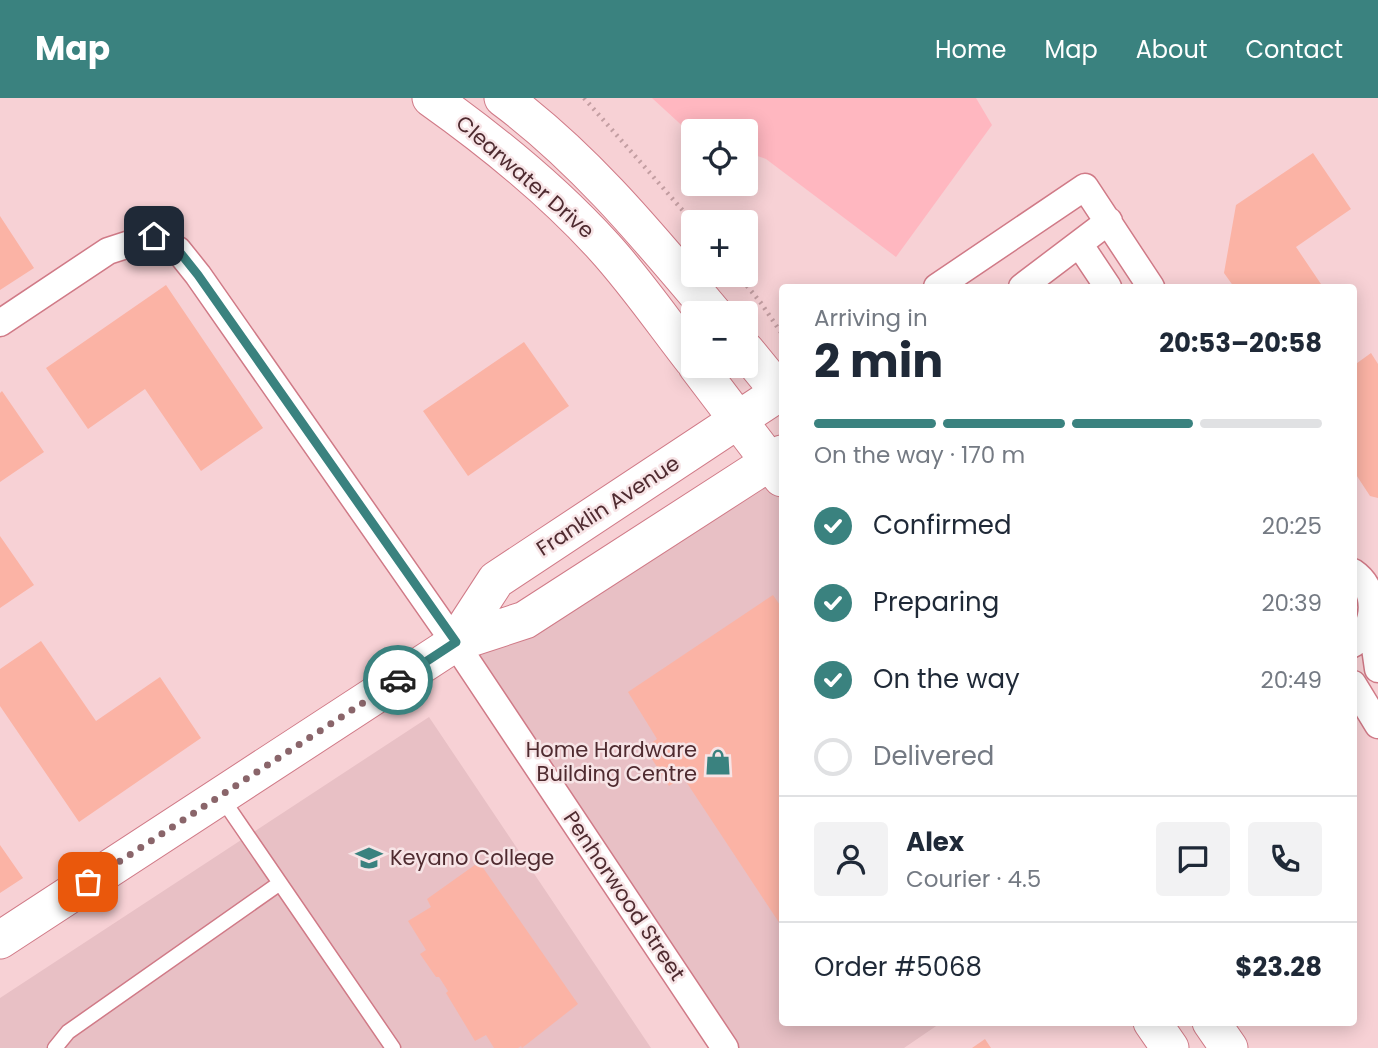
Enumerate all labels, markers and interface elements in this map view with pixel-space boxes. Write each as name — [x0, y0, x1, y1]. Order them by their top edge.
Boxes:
text: Map — [35, 25, 110, 72]
text: Home — [935, 33, 1007, 66]
text: Map — [1045, 33, 1098, 66]
text: About — [1136, 33, 1207, 66]
text: Contact — [1245, 33, 1343, 66]
street label: Clearwater Drive — [450, 108, 601, 245]
map controls — [681, 119, 758, 378]
button: locate — [681, 119, 758, 196]
pin — [124, 206, 184, 266]
button: + — [681, 210, 758, 287]
icon: home — [135, 217, 173, 255]
button: − — [681, 301, 758, 378]
text: Arriving in — [814, 302, 928, 334]
text: 20:53–20:58 — [1159, 325, 1322, 361]
text: 2 min — [814, 329, 943, 393]
text: On the way · 170 m — [814, 439, 1025, 471]
street label: Franklin Avenue — [531, 448, 685, 563]
icon: check — [814, 507, 852, 545]
text: Confirmed — [873, 507, 1011, 543]
text: 20:25 — [1262, 510, 1322, 542]
icon: check — [814, 584, 852, 622]
text: Preparing — [873, 584, 999, 620]
text: 20:39 — [1261, 587, 1322, 619]
courier — [363, 645, 433, 715]
icon: car — [379, 661, 417, 699]
icon: check — [814, 661, 852, 699]
text: On the way — [873, 661, 1020, 697]
text: 20:49 — [1260, 664, 1322, 696]
place label: Home Hardware Building Centre — [526, 735, 697, 788]
text: Delivered — [873, 738, 994, 774]
shop icon: Home Hardware Building Centre — [703, 747, 733, 777]
street label: Penhorwood Street — [557, 805, 692, 986]
button: person — [814, 822, 888, 896]
button: chat — [1156, 822, 1230, 896]
button: phone — [1248, 822, 1322, 896]
text: Alex — [906, 824, 964, 860]
school or university icon: Keyano College — [354, 843, 384, 873]
place label: Keyano College — [390, 843, 554, 872]
pin — [58, 852, 118, 912]
icon: bag — [69, 863, 107, 901]
text: Courier · 4.5 — [906, 863, 1041, 895]
text: Order #5068 — [814, 949, 982, 985]
text: $23.28 — [1235, 949, 1322, 985]

